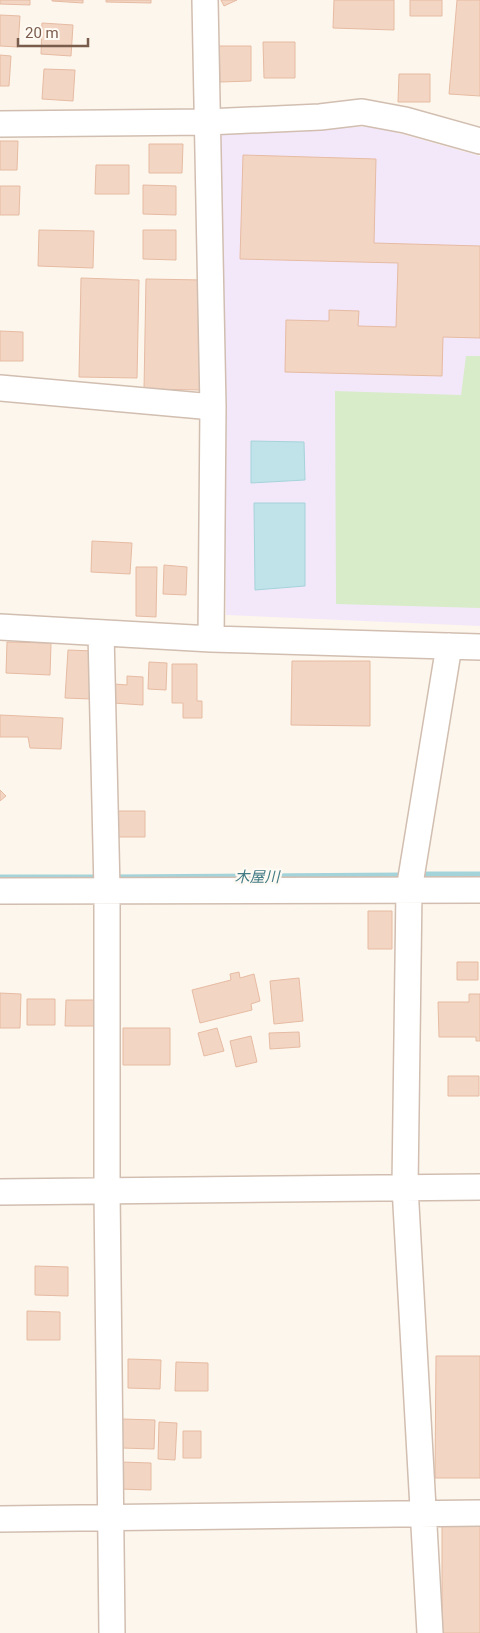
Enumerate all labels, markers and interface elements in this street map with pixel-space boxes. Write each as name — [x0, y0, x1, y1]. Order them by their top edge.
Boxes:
scale bar — [18, 15, 88, 47]
text: 20 m — [25, 24, 59, 42]
water label: 木屋川 — [234, 868, 281, 886]

